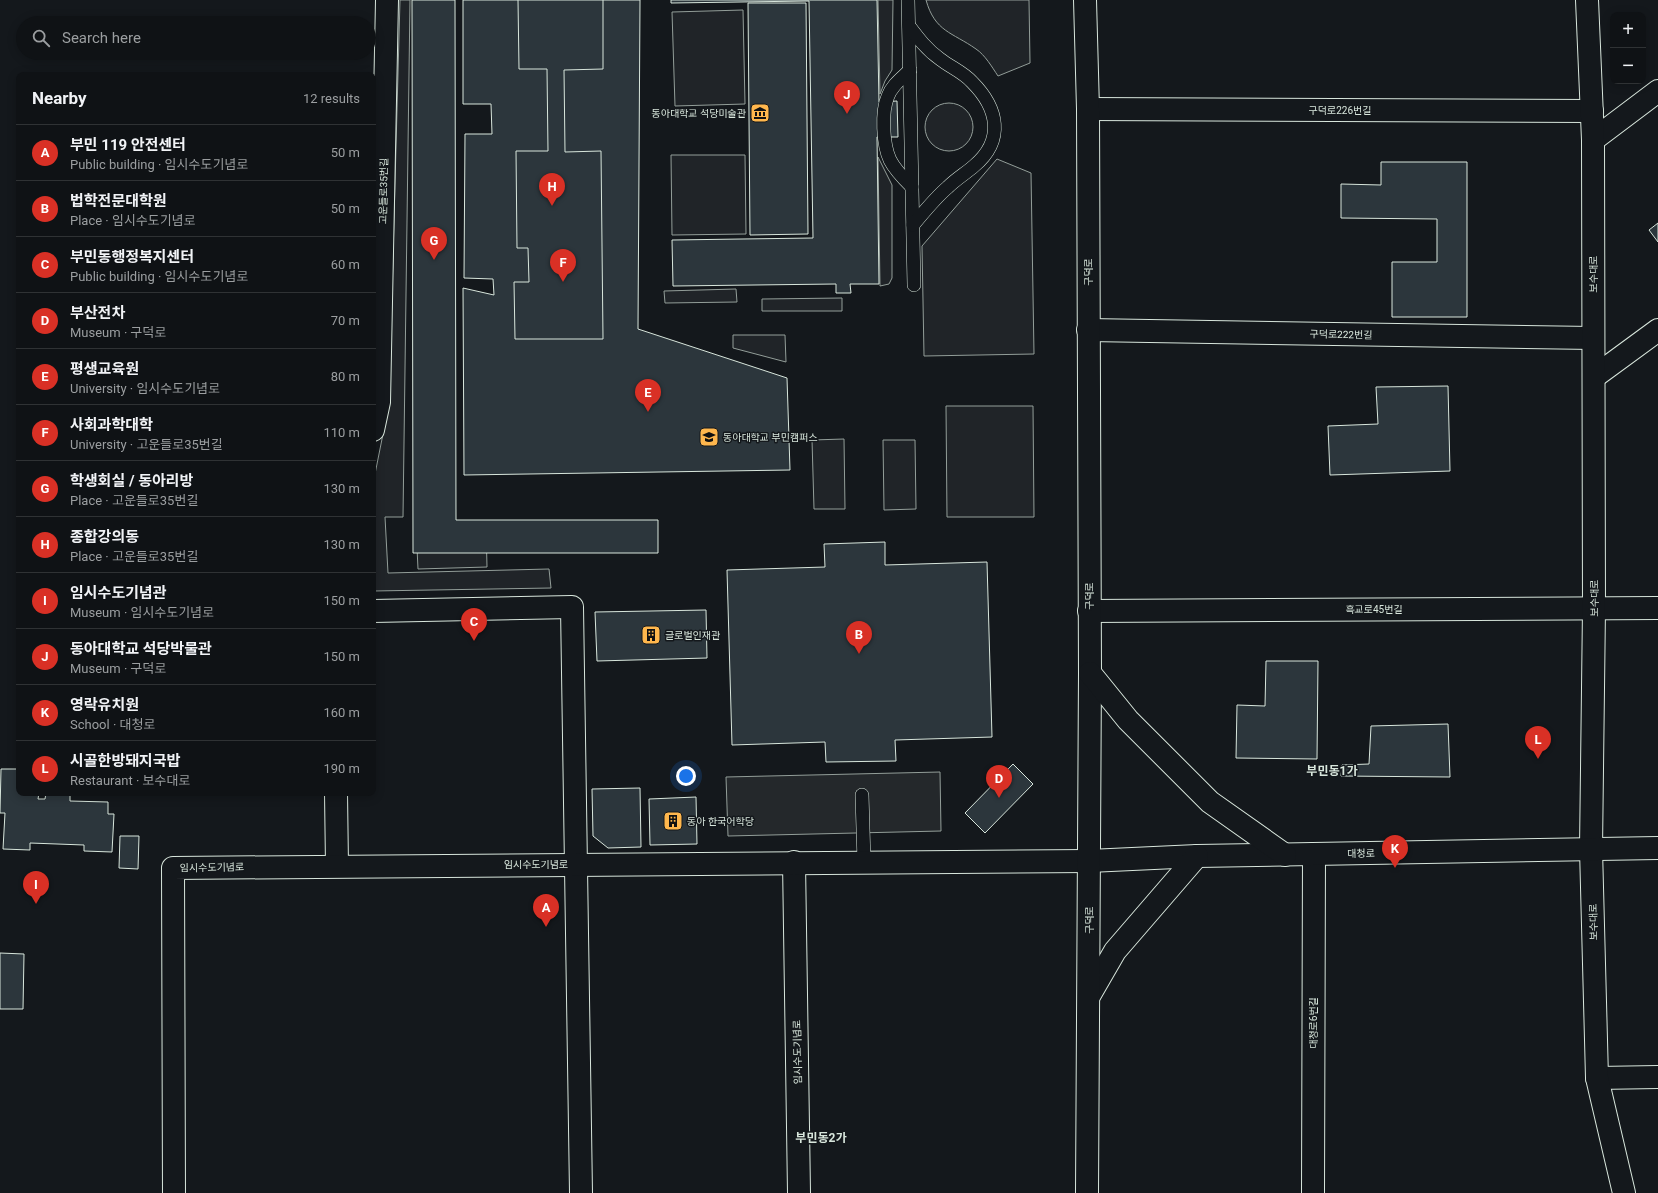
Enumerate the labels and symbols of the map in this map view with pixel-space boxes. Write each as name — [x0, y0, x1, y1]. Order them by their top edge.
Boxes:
pin: J — [834, 81, 860, 114]
museum icon: 동아대학교 석당미술관 — [749, 102, 771, 124]
street label: 구덕로226번길 — [1309, 105, 1371, 116]
place label: 동아대학교 석당미술관 — [652, 108, 747, 119]
street label: 고운들로35번길 — [377, 158, 390, 224]
pin: H — [539, 173, 565, 206]
pin: G — [421, 227, 447, 260]
pin: F — [550, 249, 576, 282]
street label: 보수대로 — [1588, 256, 1599, 292]
street label: 구덕로 — [1083, 258, 1094, 286]
street label: 구덕로222번길 — [1309, 328, 1373, 341]
pin: E — [635, 379, 661, 412]
school or university icon: 동아대학교 부민캠퍼스 — [698, 426, 720, 448]
place label: 동아대학교 부민캠퍼스 — [723, 432, 817, 443]
street label: 보수대로 — [1589, 580, 1600, 616]
street label: 구덕로 — [1084, 582, 1095, 610]
street label: 흑교로45번길 — [1345, 604, 1403, 615]
pin: C — [461, 608, 487, 641]
pin: B — [846, 621, 872, 654]
building icon: 글로벌인재관 — [640, 624, 662, 646]
place label: 글로벌인재관 — [665, 630, 721, 641]
pin: L — [1525, 726, 1551, 759]
district label: 부민동1가 — [1306, 764, 1358, 778]
pin: D — [986, 765, 1012, 798]
your location — [676, 766, 696, 786]
building icon: 동아 한국어학당 — [662, 810, 684, 832]
place label: 동아 한국어학당 — [687, 816, 754, 827]
pin: K — [1382, 835, 1408, 868]
street label: 대청로 — [1347, 848, 1375, 859]
street label: 임시수도기념로 — [504, 859, 568, 870]
street label: 임시수도기념로 — [180, 861, 244, 874]
pin: I — [23, 871, 49, 904]
pin: A — [533, 894, 559, 927]
street label: 보수대로 — [1588, 903, 1599, 940]
street label: 구덕로 — [1084, 906, 1095, 934]
street label: 대청로6번길 — [1308, 997, 1319, 1049]
street label: 임시수도기념로 — [791, 1020, 804, 1084]
district label: 부민동2가 — [795, 1131, 847, 1145]

